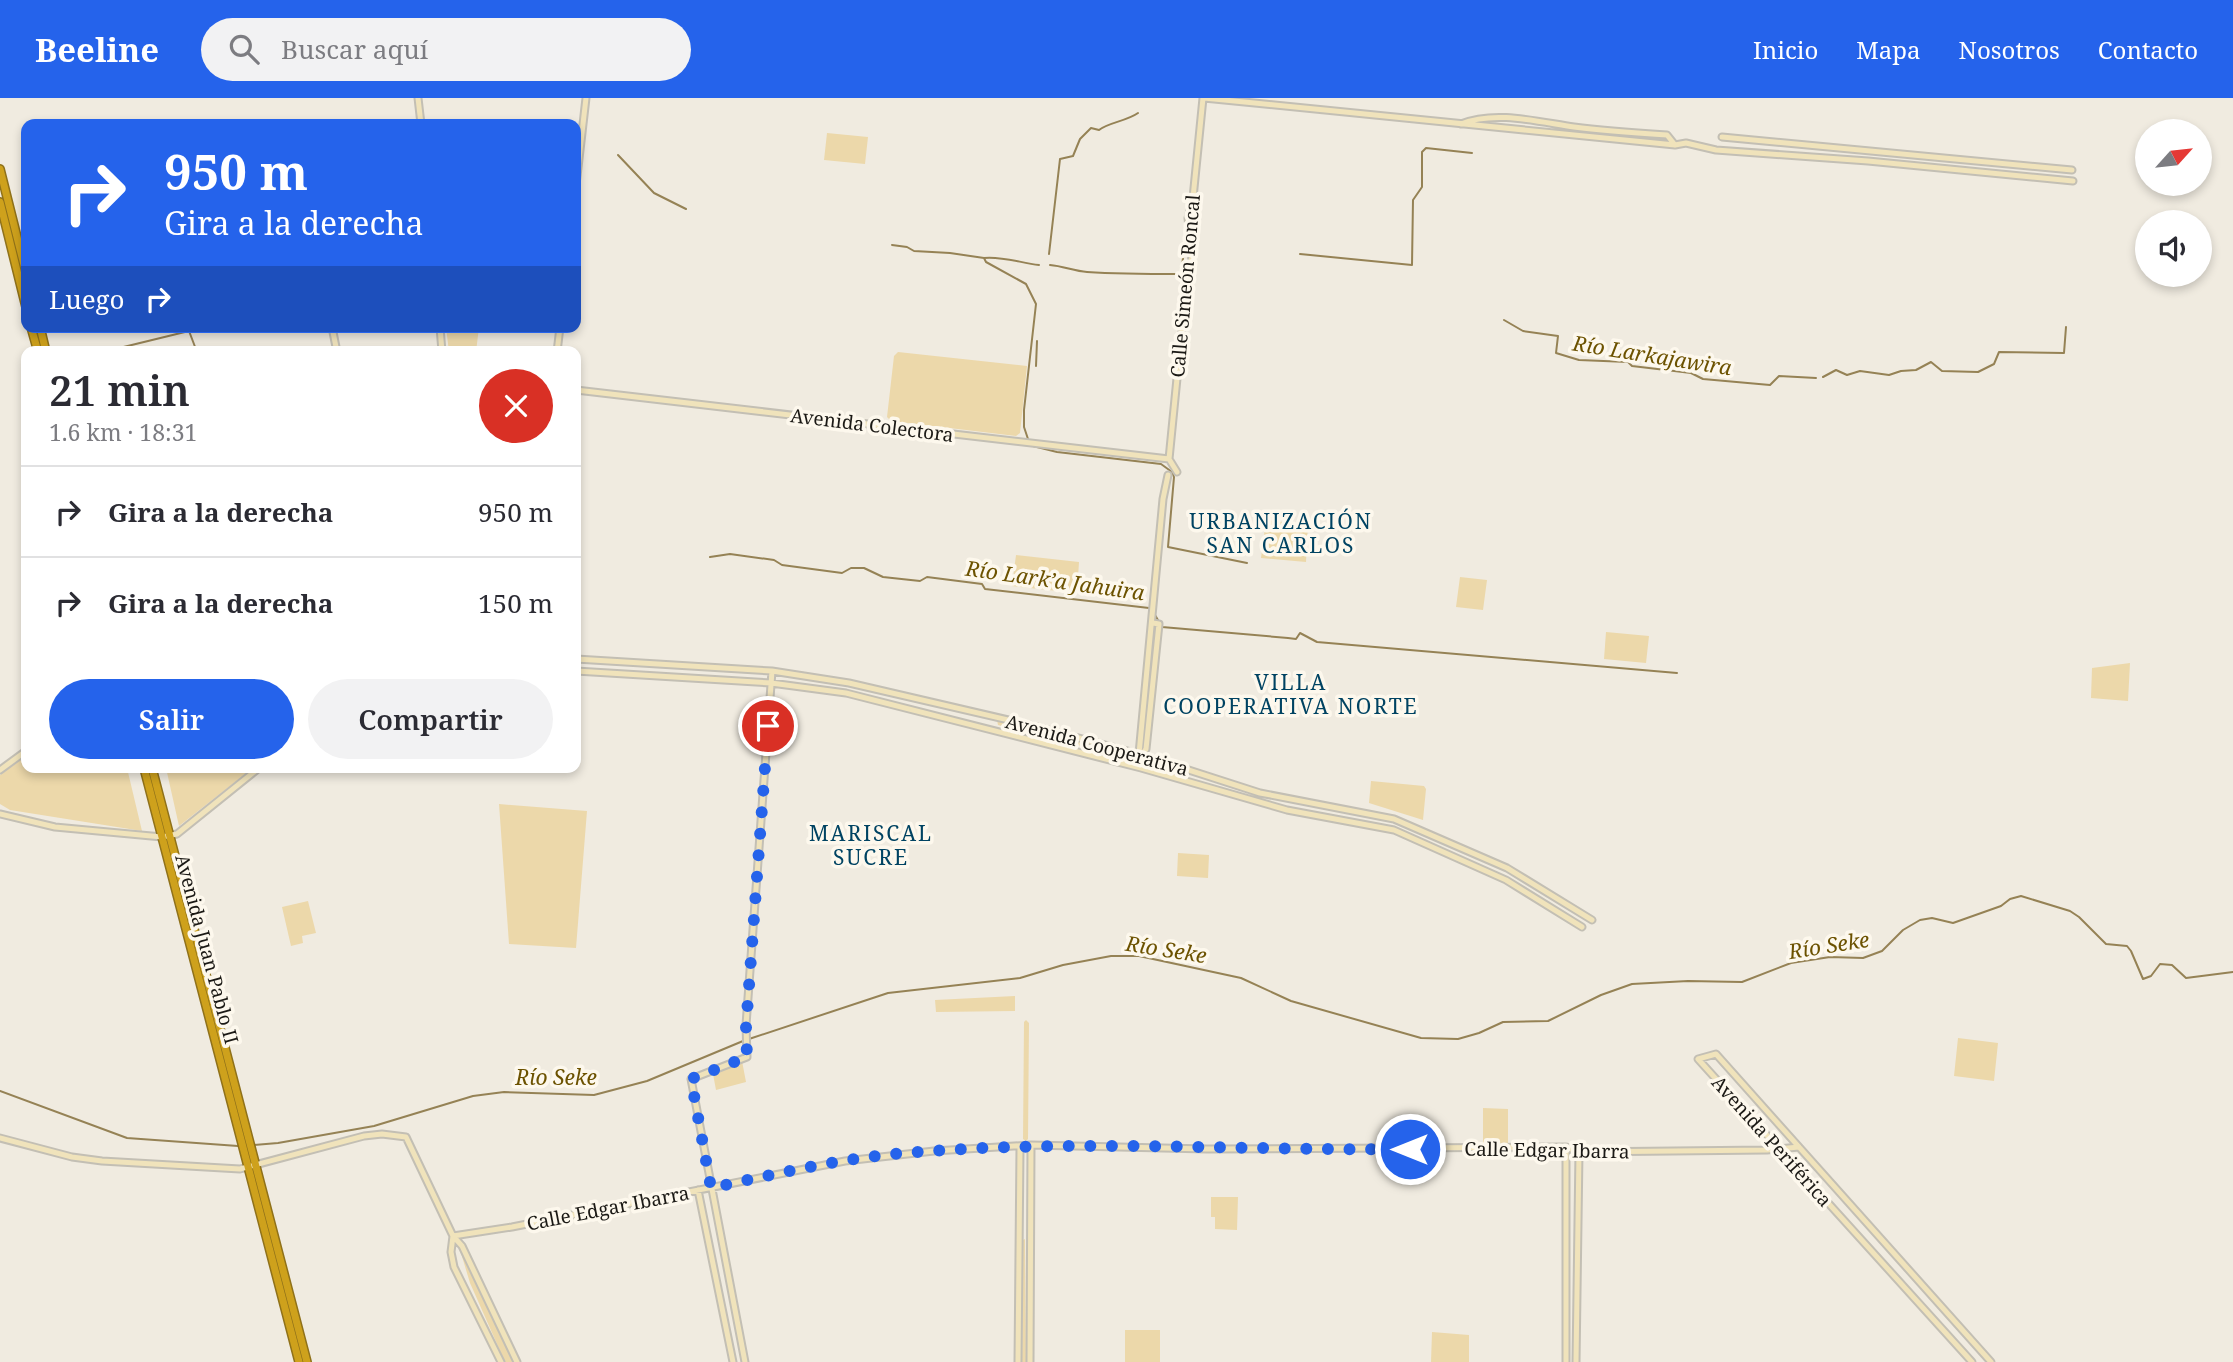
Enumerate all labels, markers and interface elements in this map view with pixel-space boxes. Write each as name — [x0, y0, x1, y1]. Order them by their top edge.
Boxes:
search box — [201, 18, 691, 81]
text: Beeline — [35, 27, 159, 72]
icon: search — [225, 30, 263, 68]
text: Buscar aquí — [281, 31, 428, 67]
text: Inicio — [1753, 33, 1818, 66]
text: Mapa — [1856, 33, 1921, 66]
text: Nosotros — [1959, 33, 2060, 66]
text: Contacto — [2098, 33, 2198, 66]
north arrow — [2135, 119, 2212, 196]
map controls — [2135, 119, 2212, 287]
text: 950 m — [164, 138, 308, 204]
icon: right — [49, 147, 140, 238]
street label: Calle Simeón Roncal — [1164, 193, 1206, 379]
text: Gira a la derecha — [164, 201, 424, 244]
button: sound — [2135, 210, 2212, 287]
icon: right — [139, 280, 177, 318]
text: Luego — [49, 281, 125, 317]
water label: Río Larkajawira — [1570, 328, 1734, 382]
text: 21 min — [49, 361, 190, 418]
button: close — [479, 369, 553, 443]
street label: Avenida Colectora — [789, 402, 955, 448]
text: 1.6 km · 18:31 — [49, 416, 197, 448]
icon: right — [49, 493, 87, 531]
text: Gira a la derecha — [108, 494, 333, 530]
text: 950 m — [478, 494, 553, 530]
district label: URBANIZACIÓN SAN CARLOS — [1189, 507, 1373, 559]
water label: Río Lark’a Jahuira — [963, 553, 1147, 607]
icon: right — [49, 584, 87, 622]
text: Gira a la derecha — [108, 585, 333, 621]
text: 150 m — [478, 585, 553, 621]
district label: VILLA COOPERATIVA NORTE — [1163, 668, 1419, 720]
button: Salir — [49, 679, 294, 759]
button: Compartir — [308, 679, 553, 759]
pin — [738, 696, 798, 756]
icon: arrive — [749, 707, 787, 745]
street label: Avenida Cooperativa — [1003, 708, 1191, 782]
district label: MARISCAL SUCRE — [809, 819, 933, 871]
street label: Avenida Juan Pablo II — [169, 851, 245, 1047]
water label: Río Seke — [1785, 925, 1871, 965]
water label: Río Seke — [1123, 929, 1209, 969]
water label: Río Seke — [514, 1063, 597, 1091]
street label: Avenida Periférica — [1706, 1070, 1838, 1212]
position arrow — [1373, 1112, 1447, 1186]
street label: Calle Edgar Ibarra — [1464, 1136, 1630, 1164]
street label: Calle Edgar Ibarra — [524, 1179, 692, 1237]

